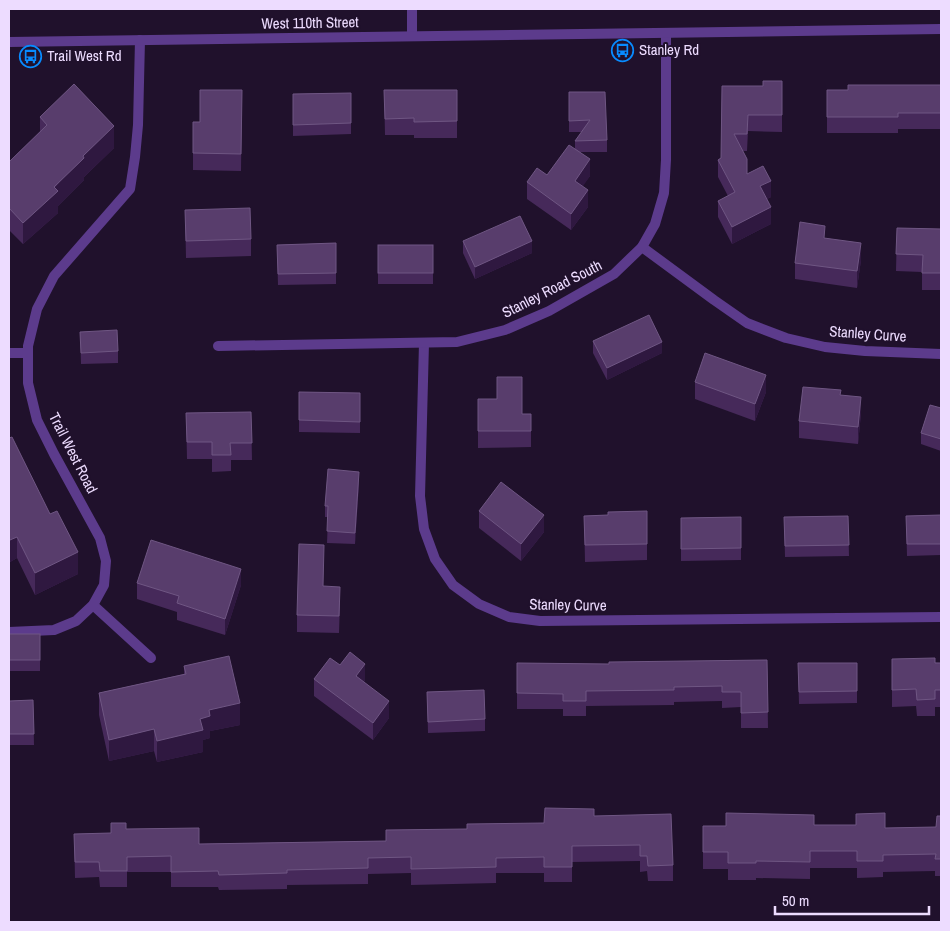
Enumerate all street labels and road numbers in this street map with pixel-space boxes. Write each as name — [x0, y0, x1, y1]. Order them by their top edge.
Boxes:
street label: West 110th Street — [261, 11, 359, 34]
street label: Stanley Road South — [498, 254, 605, 323]
street label: Stanley Curve — [829, 320, 907, 347]
street label: Trail West Road — [44, 409, 103, 497]
street label: Stanley Curve — [529, 593, 607, 616]

